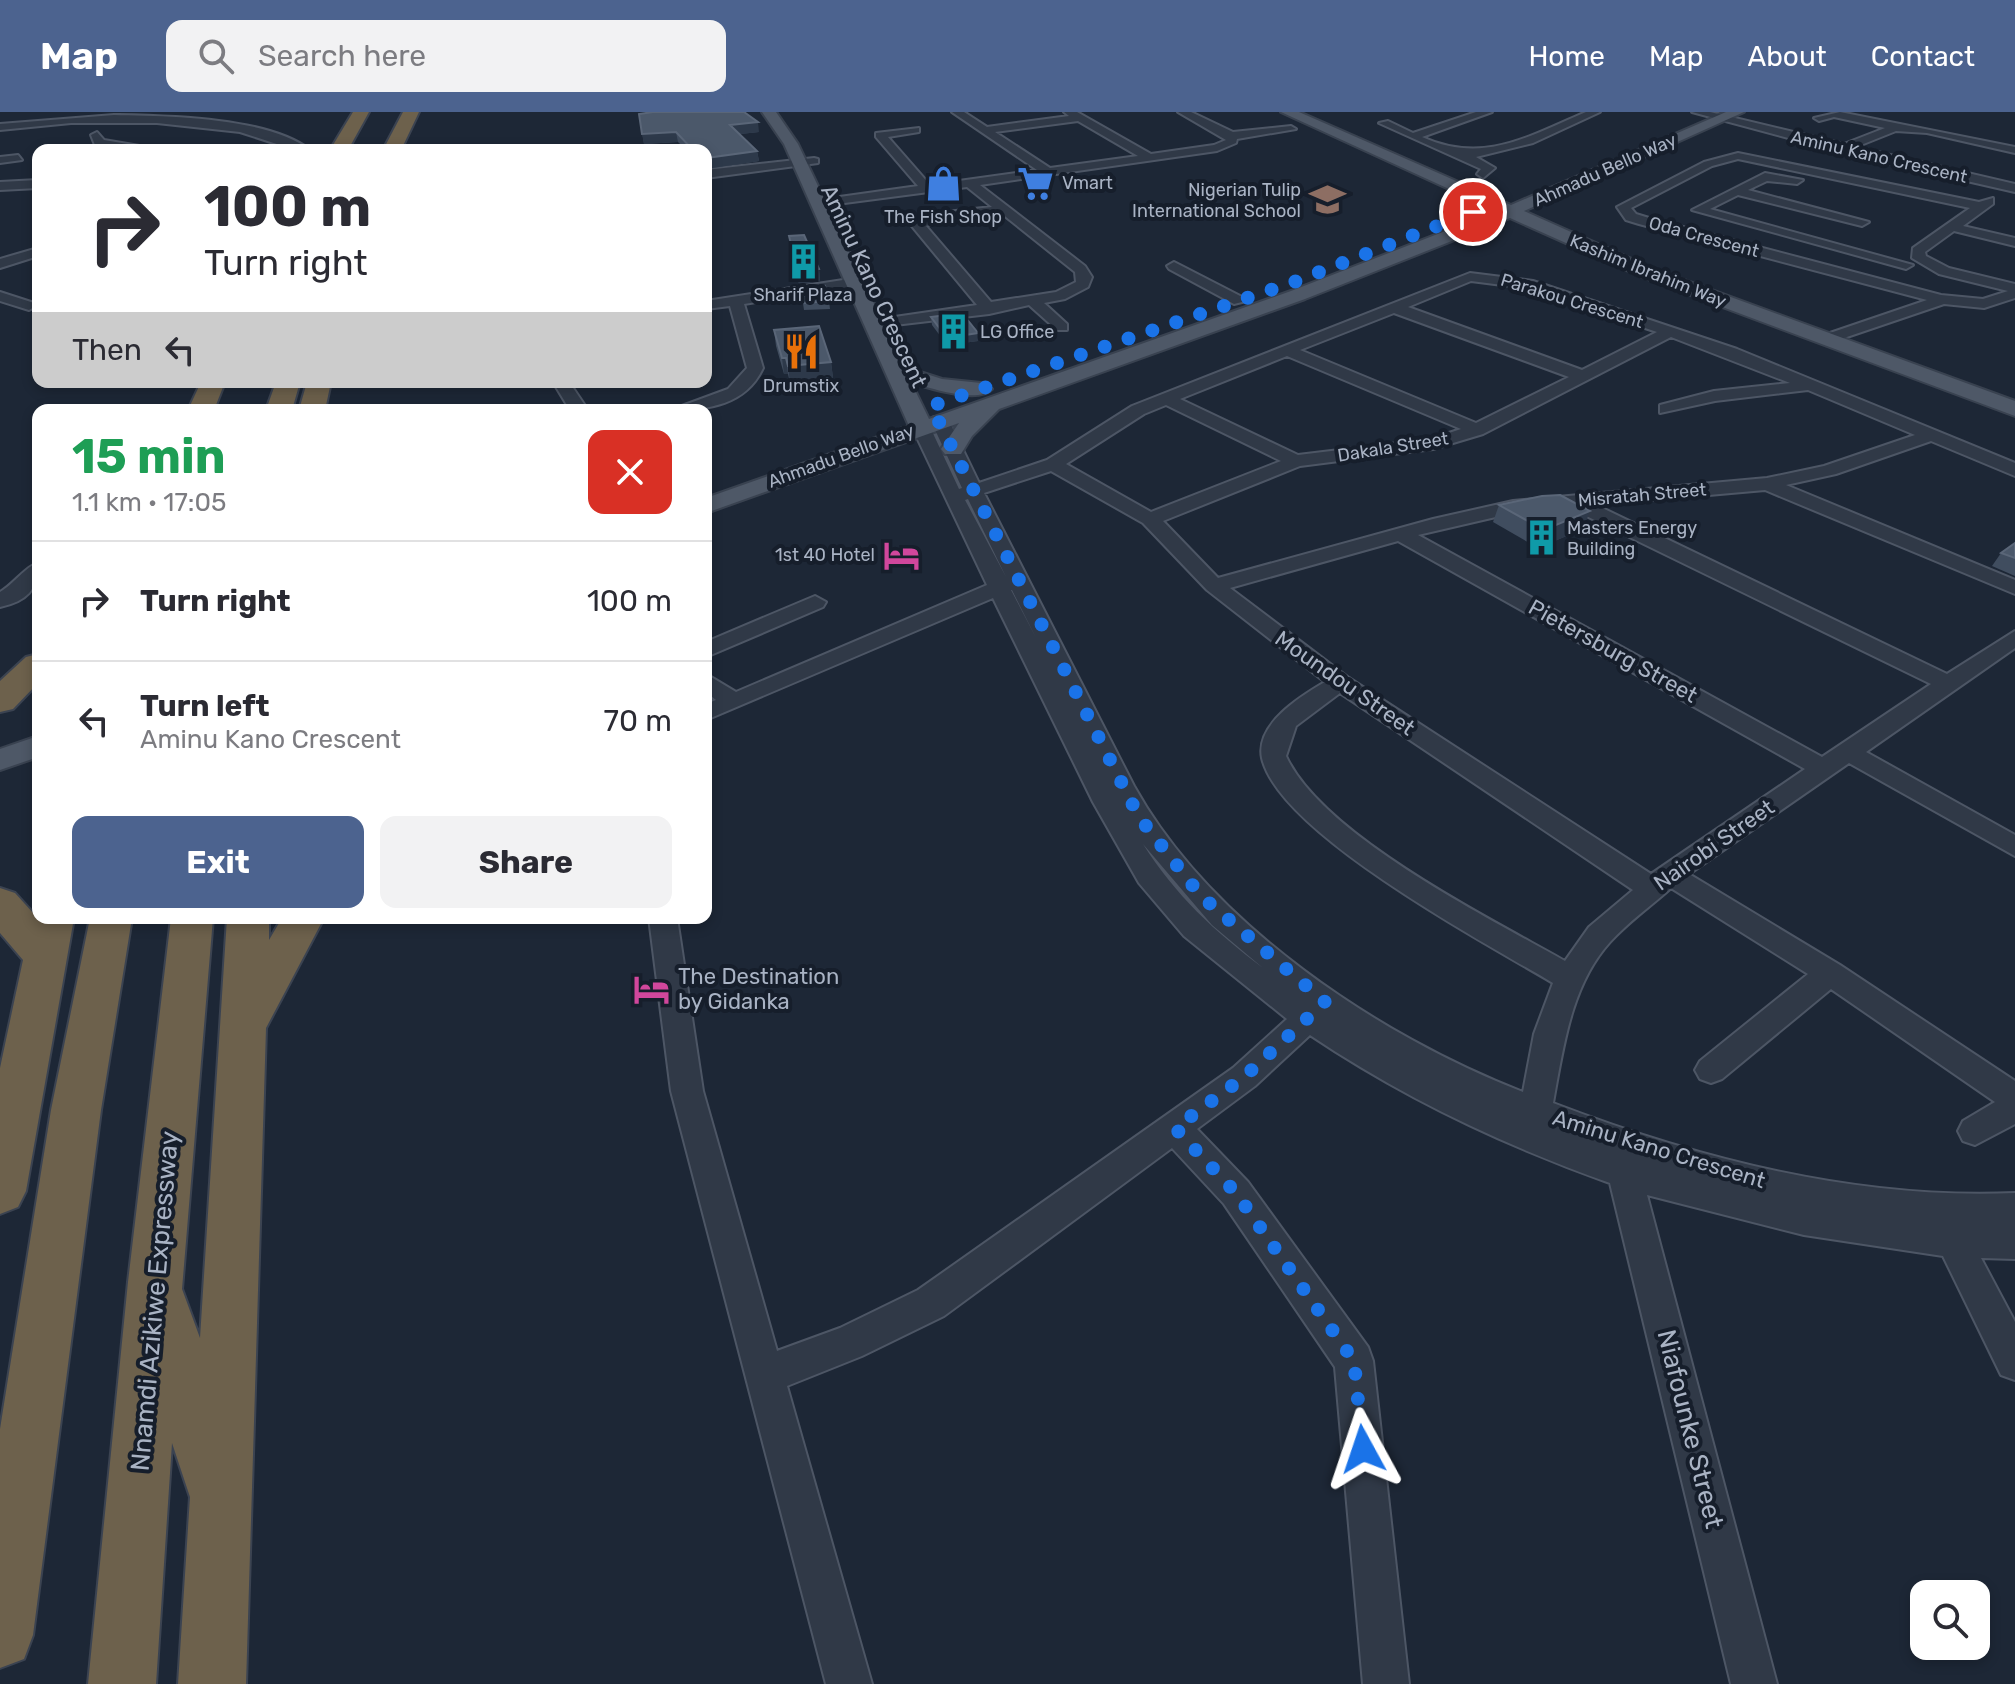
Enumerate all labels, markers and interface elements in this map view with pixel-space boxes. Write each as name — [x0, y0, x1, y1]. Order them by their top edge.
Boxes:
search box — [166, 20, 726, 92]
text: Map — [40, 33, 118, 79]
icon: search — [194, 34, 238, 78]
text: Search here — [258, 38, 426, 74]
text: Home — [1528, 40, 1605, 73]
text: Map — [1649, 40, 1703, 73]
text: About — [1747, 40, 1827, 73]
text: Contact — [1871, 40, 1975, 73]
street label: Aminu Kano Crescent — [1789, 126, 1969, 188]
street label: Ahmadu Bello Way — [1530, 129, 1680, 211]
shop icon: The Fish Shop — [924, 164, 962, 202]
supermarket icon: Vmart — [1017, 164, 1055, 202]
place label: Vmart — [1062, 172, 1113, 194]
text: 100 m — [204, 174, 371, 240]
icon: right — [72, 176, 176, 280]
pin — [1439, 178, 1507, 246]
place label: Nigerian Tulip International School — [1132, 179, 1301, 222]
street label: Aminu Kano Crescent — [815, 180, 933, 392]
school or university icon: Nigerian Tulip International School — [1308, 181, 1346, 219]
icon: arrive — [1451, 190, 1495, 234]
place label: The Fish Shop — [884, 206, 1002, 228]
street label: Oda Crescent — [1647, 212, 1761, 262]
street label: Kashim Ibrahim Way — [1566, 230, 1730, 312]
text: Turn right — [204, 241, 368, 284]
building icon: Sharif Plaza — [784, 242, 822, 280]
street label: Parakou Crescent — [1498, 269, 1646, 333]
place label: Sharif Plaza — [753, 284, 853, 306]
building icon: LG Office — [935, 313, 973, 351]
place label: LG Office — [980, 321, 1054, 343]
icon: left — [158, 328, 202, 372]
text: Then — [72, 332, 142, 368]
restaurant icon: Drumstix — [782, 333, 820, 371]
place label: Drumstix — [763, 375, 839, 397]
street label: Ahmadu Bello Way — [765, 419, 917, 493]
street label: Dakala Street — [1336, 427, 1450, 467]
text: 15 min — [72, 428, 226, 485]
button: close — [588, 430, 672, 514]
street label: Misratah Street — [1577, 478, 1707, 512]
text: 1.1 km · 17:05 — [72, 487, 226, 518]
place label: Masters Energy Building — [1567, 517, 1697, 560]
building icon: Masters Energy Building — [1522, 519, 1560, 557]
hotel icon: 1st 40 Hotel — [882, 536, 920, 574]
place label: 1st 40 Hotel — [775, 544, 875, 566]
icon: right — [72, 579, 116, 623]
text: Turn right — [140, 583, 291, 619]
text: 100 m — [587, 583, 672, 619]
street label: Pietersburg Street — [1524, 593, 1702, 709]
street label: Moundou Street — [1270, 625, 1420, 741]
text: Turn left — [140, 688, 270, 724]
icon: left — [72, 699, 116, 743]
text: 70 m — [604, 703, 672, 739]
text: Aminu Kano Crescent — [140, 724, 401, 755]
street label: Nairobi Street — [1649, 793, 1780, 896]
button: Exit — [72, 816, 364, 908]
button: Share — [380, 816, 672, 908]
place label: The Destination by Gidanka — [678, 963, 839, 1015]
hotel icon: The Destination by Gidanka — [633, 970, 671, 1008]
street label: Aminu Kano Crescent — [1550, 1104, 1769, 1194]
street label: Nnamdi Azikiwe Expressway — [125, 1130, 185, 1472]
street label: Niafounke Street — [1650, 1326, 1730, 1532]
position arrow — [1321, 1407, 1405, 1491]
map controls — [1910, 1580, 1990, 1660]
button: search — [1910, 1580, 1990, 1660]

